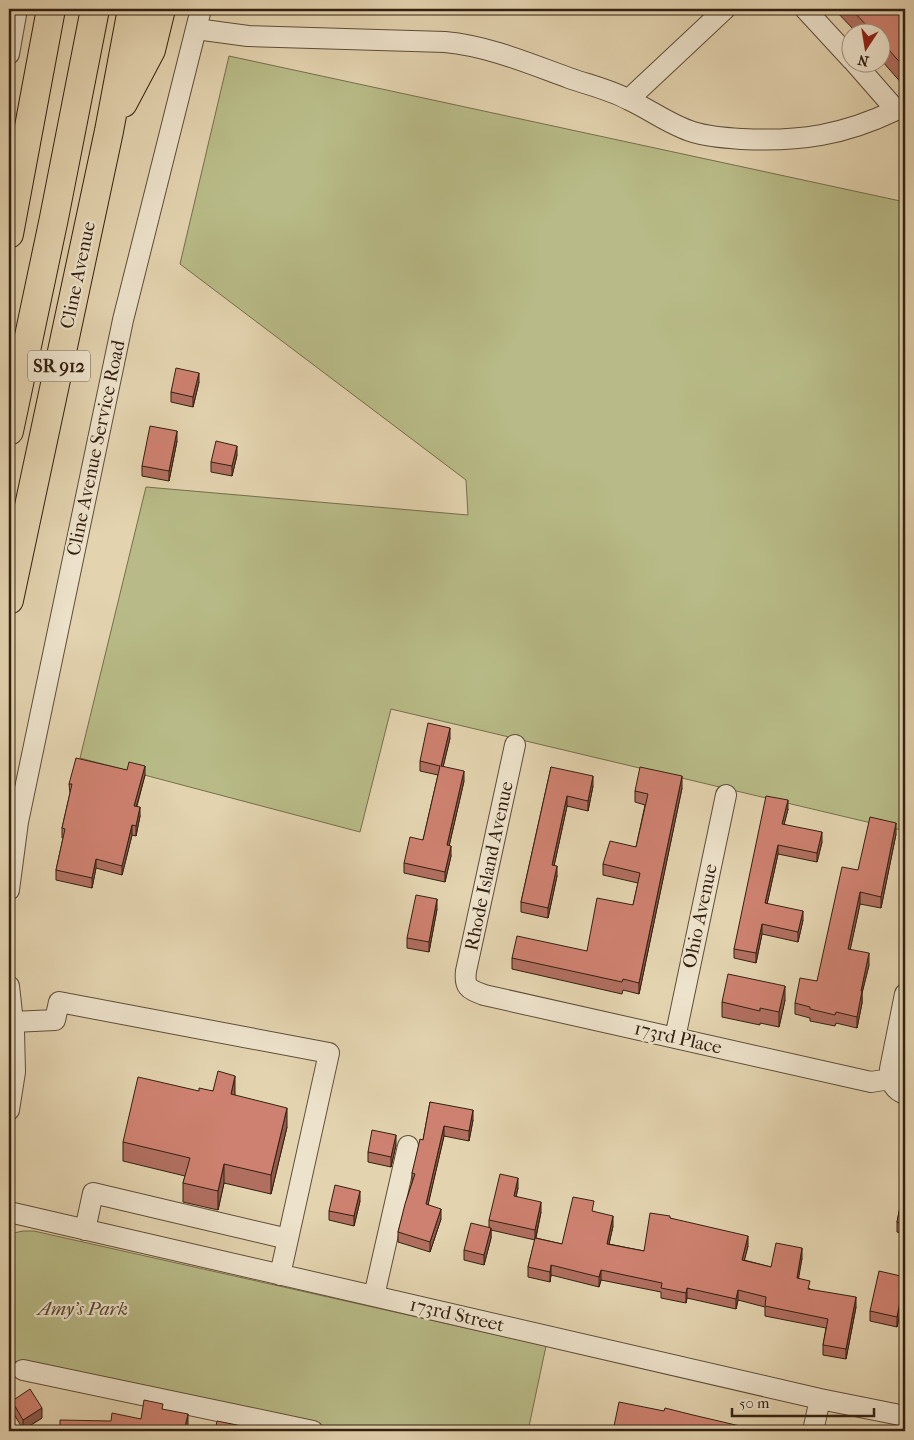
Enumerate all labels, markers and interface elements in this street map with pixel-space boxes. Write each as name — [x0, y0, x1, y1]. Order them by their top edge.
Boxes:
north arrow — [842, 22, 892, 72]
text: N — [856, 51, 870, 70]
street label: Cline Avenue — [56, 219, 100, 331]
street label: Cline Avenue Service Road — [62, 338, 130, 558]
road number: SR 912 — [28, 351, 90, 382]
street label: Rhode Island Avenue — [460, 779, 518, 953]
street label: Ohio Avenue — [678, 862, 722, 970]
street label: 173rd Place — [632, 1017, 724, 1059]
street label: 173rd Street — [408, 1293, 507, 1337]
park label: Amy's Park — [36, 1298, 128, 1320]
scale bar — [732, 1385, 874, 1417]
text: 50 m — [739, 1394, 770, 1412]

